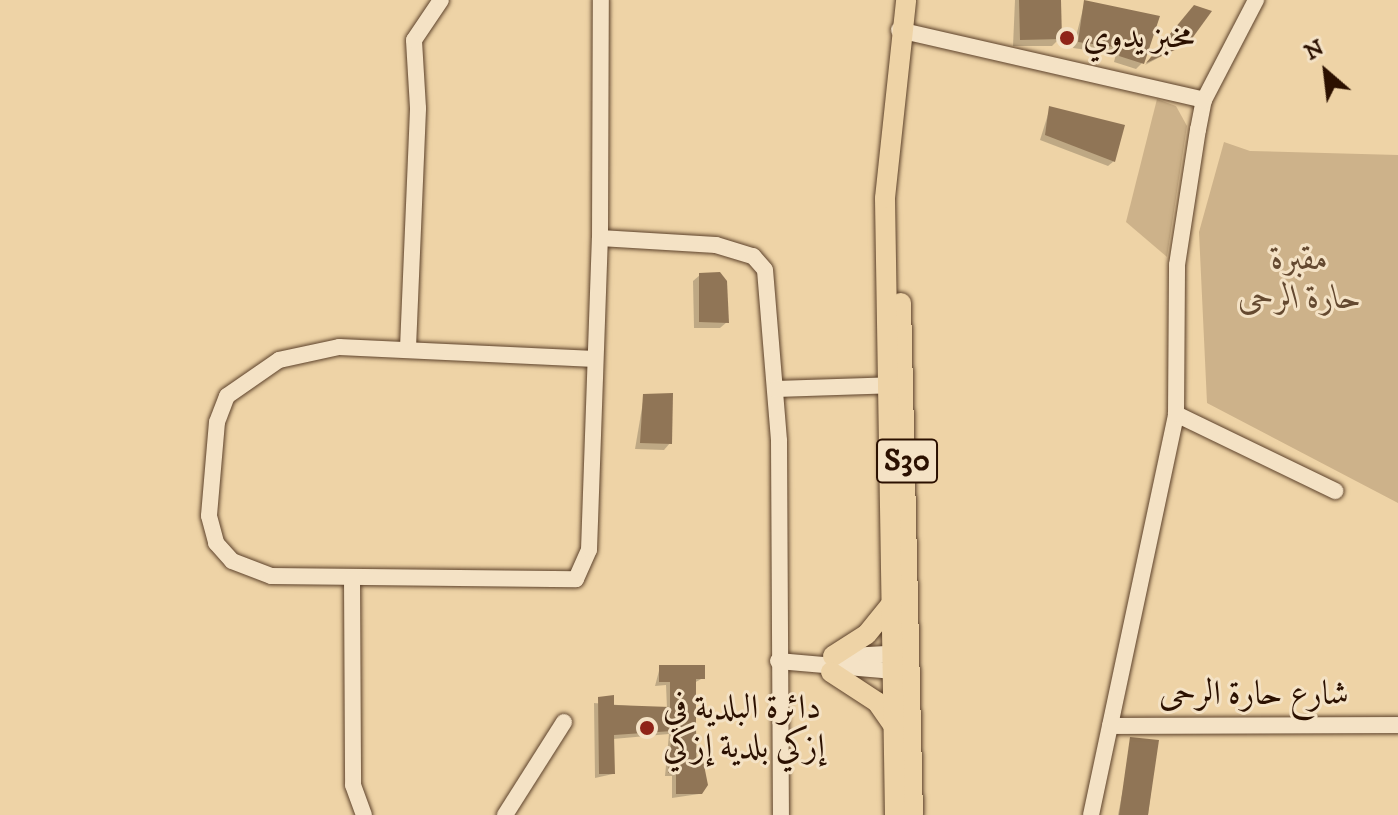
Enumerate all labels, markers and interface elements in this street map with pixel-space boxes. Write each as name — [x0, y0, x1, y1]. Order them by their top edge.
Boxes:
place label: مخبز يدوي — [1083, 18, 1194, 58]
marker: مخبز يدوي — [1058, 29, 1076, 47]
north arrow — [1286, 32, 1366, 112]
text: N — [1300, 34, 1329, 67]
park label: مقبرة حارة الرحى — [1238, 239, 1362, 318]
road number: S30 — [875, 433, 939, 489]
street label: شارع حارة الرحى — [1159, 675, 1349, 715]
place label: دائرة البلدية في إزكي بلدية إزكي — [663, 688, 825, 768]
marker: دائرة البلدية في إزكي بلدية إزكي — [638, 719, 656, 737]

